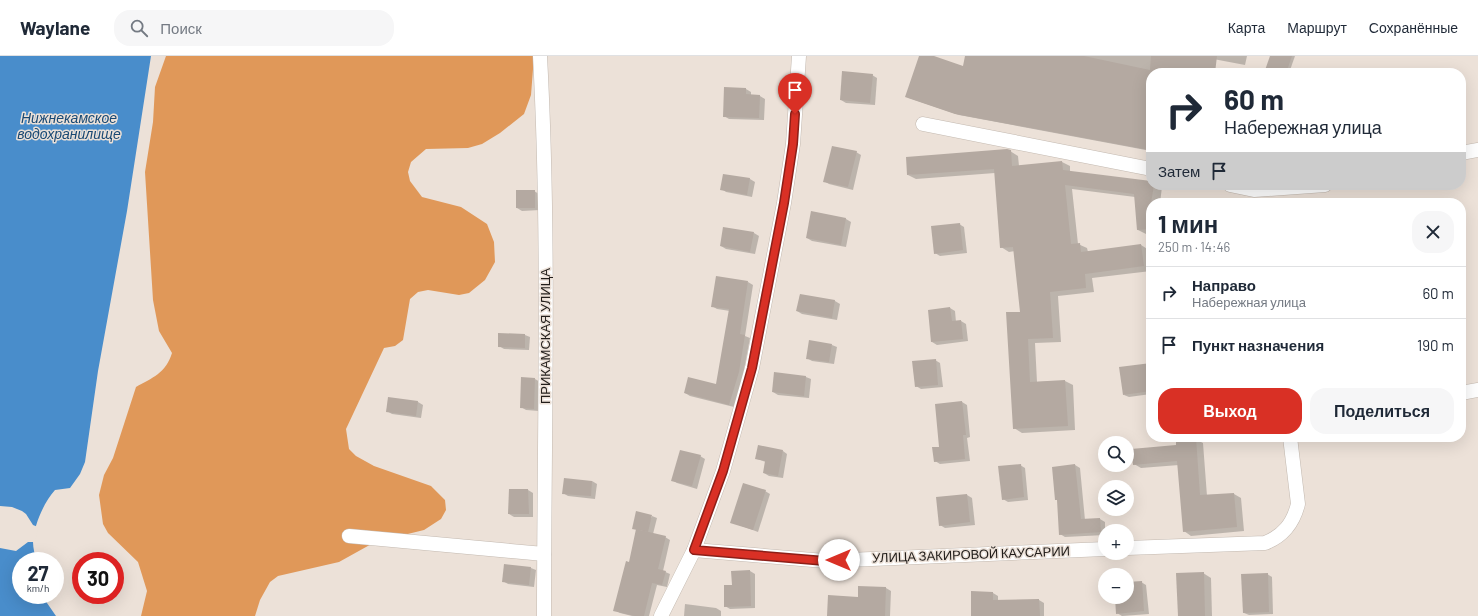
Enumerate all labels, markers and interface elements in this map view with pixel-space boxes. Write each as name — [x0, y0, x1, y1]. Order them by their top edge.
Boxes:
search box — [114, 10, 394, 46]
text: Waylane — [20, 16, 90, 39]
icon: search — [128, 17, 150, 39]
text: Поиск — [160, 19, 202, 37]
text: Карта — [1228, 19, 1265, 36]
text: Маршрут — [1287, 19, 1347, 36]
text: Сохранённые — [1369, 19, 1458, 36]
pin — [778, 73, 812, 114]
icon: arrive — [784, 79, 806, 101]
text: 60 m — [1224, 82, 1284, 116]
icon: right — [1158, 84, 1210, 136]
water label: Нижнекамское водохранилище — [17, 109, 121, 142]
text: Набережная улица — [1224, 116, 1382, 138]
icon: arrive — [1208, 160, 1230, 182]
text: Затем — [1158, 162, 1200, 180]
text: 1 мин — [1158, 209, 1218, 238]
button: close — [1412, 211, 1454, 253]
text: 250 m · 14:46 — [1158, 239, 1230, 255]
street label: ПРИКАМСКАЯ УЛИЦА — [537, 268, 553, 404]
text: Направо — [1192, 276, 1256, 294]
icon: right — [1158, 282, 1180, 304]
text: 60 m — [1422, 284, 1454, 302]
text: Набережная улица — [1192, 294, 1306, 310]
icon: arrive — [1158, 334, 1180, 356]
text: Пункт назначения — [1192, 336, 1324, 354]
text: 190 m — [1417, 336, 1454, 354]
button: Выход — [1158, 388, 1302, 434]
button: Поделиться — [1310, 388, 1454, 434]
map controls — [1098, 436, 1134, 604]
button: search — [1098, 436, 1134, 472]
button: layers — [1098, 480, 1134, 516]
button: + — [1098, 524, 1134, 560]
position arrow — [818, 539, 860, 581]
street label: УЛИЦА ЗАКИРОВОЙ КАУСАРИИ — [872, 543, 1070, 565]
speed limit sign: 30 — [72, 552, 124, 604]
text: 27 — [27, 561, 49, 585]
button: − — [1098, 568, 1134, 604]
text: km/h — [27, 582, 49, 594]

